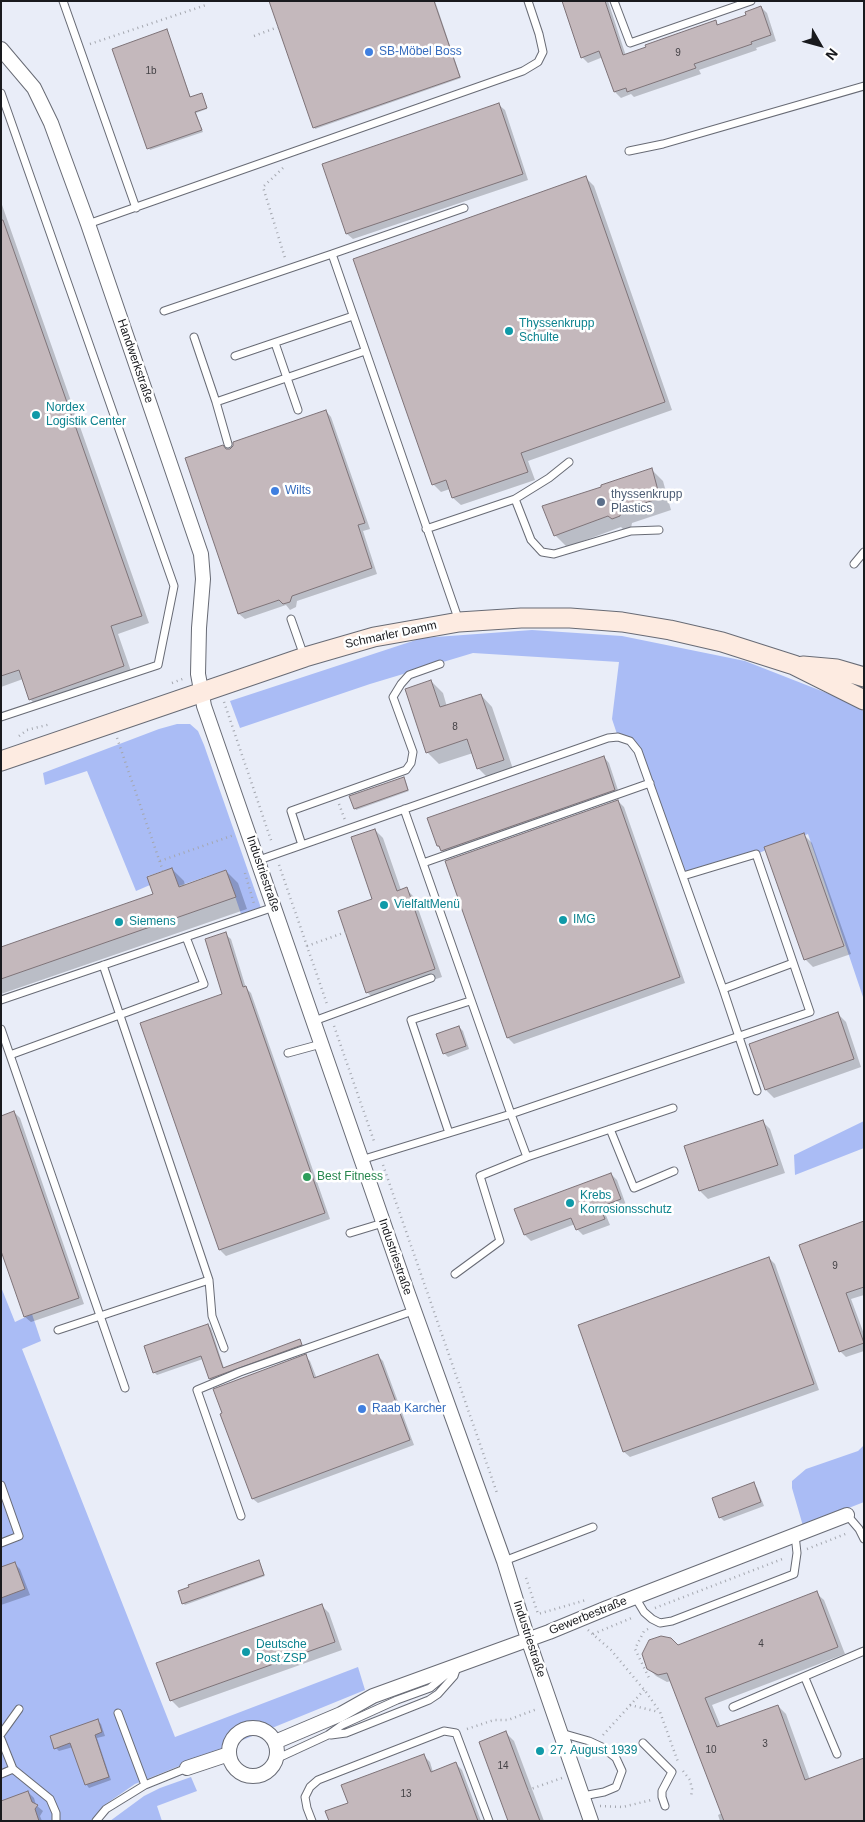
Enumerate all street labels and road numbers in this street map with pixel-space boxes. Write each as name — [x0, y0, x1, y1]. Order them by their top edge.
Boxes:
street label: Handwerkstraße — [114, 317, 156, 405]
street label: Schmarler Damm — [344, 618, 438, 652]
street label: Industriestraße — [243, 834, 283, 914]
street label: Industriestraße — [375, 1217, 415, 1297]
street label: Gewerbestraße — [547, 1594, 629, 1638]
street label: Industriestraße — [510, 1599, 548, 1679]

